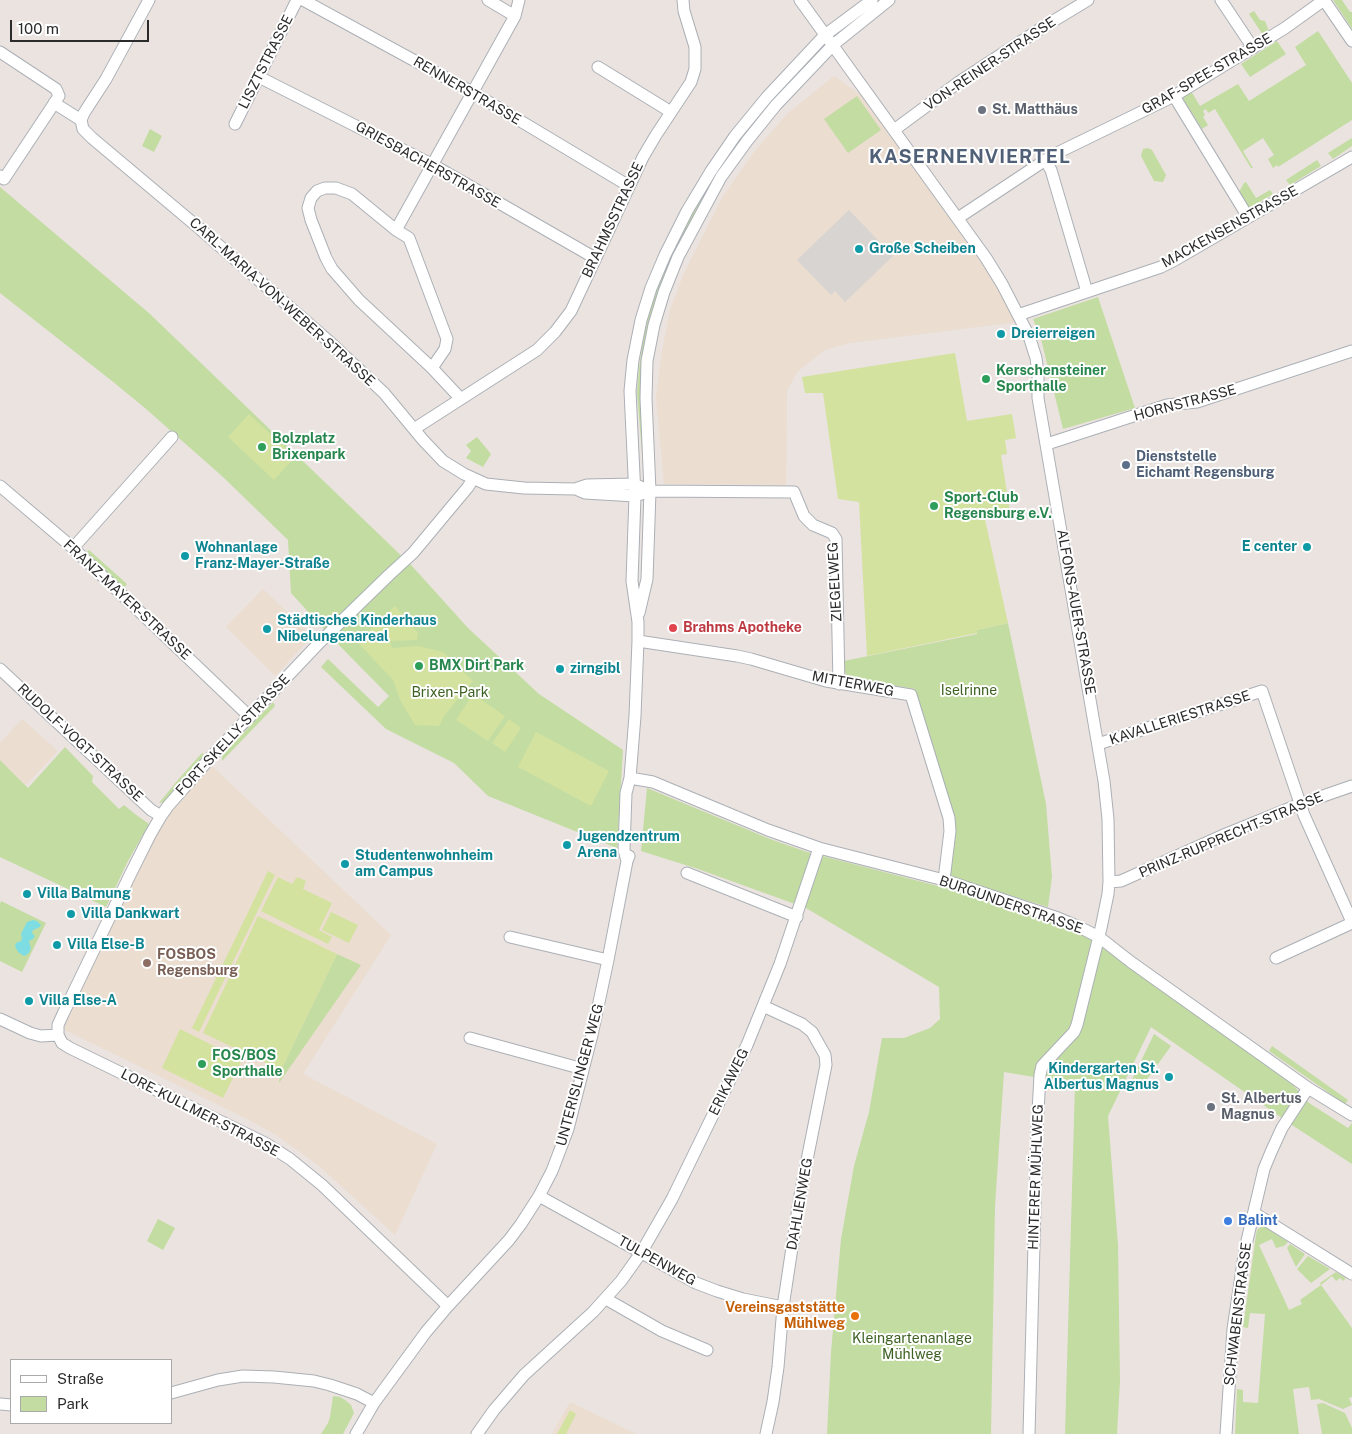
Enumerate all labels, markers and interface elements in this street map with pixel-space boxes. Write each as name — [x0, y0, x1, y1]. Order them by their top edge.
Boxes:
scale bar — [12, 10, 151, 42]
street label: LISZTSTRASSE — [235, 12, 297, 112]
street label: VON-REINER-STRASSE — [921, 14, 1059, 114]
text: 100 m — [18, 20, 59, 37]
street label: GRAF-SPEE-STRASSE — [1139, 30, 1275, 118]
street label: RENNERSTRASSE — [410, 53, 524, 129]
place label: St. Matthäus — [992, 102, 1078, 118]
marker: St. Matthäus — [976, 104, 988, 116]
street label: GRIESBACHERSTRASSE — [353, 118, 503, 212]
district label: KASERNENVIERTEL — [867, 146, 1073, 168]
street label: BRAHMSSTRASSE — [579, 159, 647, 281]
street label: MACKENSENSTRASSE — [1159, 183, 1301, 271]
street label: CARL-MARIA-VON-WEBER-STRASSE — [186, 214, 378, 390]
place label: Große Scheiben — [869, 241, 976, 257]
marker: Große Scheiben — [853, 243, 865, 255]
place label: Dreierreigen — [1011, 326, 1095, 342]
marker: Dreierreigen — [995, 328, 1007, 340]
place label: Kerschensteiner Sporthalle — [996, 363, 1106, 396]
marker: Kerschensteiner Sporthalle — [980, 373, 992, 385]
street label: HORNSTRASSE — [1132, 381, 1238, 425]
place label: Bolzplatz Brixenpark — [272, 431, 346, 464]
marker: Bolzplatz Brixenpark — [256, 441, 268, 453]
place label: Dienststelle Eichamt Regensburg — [1136, 449, 1275, 482]
marker: Dienststelle Eichamt Regensburg — [1120, 459, 1132, 471]
place label: Sport-Club Regensburg e.V. — [944, 490, 1052, 522]
marker: Sport-Club Regensburg e.V. — [928, 500, 940, 512]
street label: ALFONS-AUER-STRASSE — [1053, 528, 1099, 696]
street label: FRANZ-MAYER-STRASSE — [60, 536, 194, 664]
place label: E center — [1242, 539, 1297, 555]
place label: Wohnanlage Franz-Mayer-Straße — [195, 540, 330, 572]
marker: E center — [1301, 541, 1313, 553]
street label: ZIEGELWEG — [825, 542, 845, 622]
marker: Wohnanlage Franz-Mayer-Straße — [179, 550, 191, 562]
place label: Städtisches Kinderhaus Nibelungenareal — [277, 613, 437, 646]
place label: Brahms Apotheke — [683, 620, 802, 636]
marker: Brahms Apotheke — [667, 622, 679, 634]
marker: Städtisches Kinderhaus Nibelungenareal — [261, 623, 273, 635]
place label: BMX Dirt Park — [429, 658, 524, 674]
marker: BMX Dirt Park — [413, 660, 425, 672]
place label: zirngibl — [570, 661, 621, 677]
marker: zirngibl — [554, 663, 566, 675]
street label: MITTERWEG — [810, 668, 896, 700]
street label: FORT-SKELLY-STRASSE — [172, 671, 294, 799]
street label: RUDOLF-VOGT-STRASSE — [14, 681, 146, 805]
park label: Iselrinne — [941, 683, 997, 699]
park label: Brixen-Park — [411, 685, 489, 701]
street label: KAVALLERIESTRASSE — [1107, 687, 1253, 749]
street label: PRINZ-RUPPRECHT-STRASSE — [1136, 789, 1326, 881]
place label: Jugendzentrum Arena — [577, 829, 680, 862]
marker: Jugendzentrum Arena — [561, 839, 573, 851]
place label: Studentenwohnheim am Campus — [355, 848, 493, 880]
marker: Studentenwohnheim am Campus — [339, 858, 351, 870]
street label: BURGUNDERSTRASSE — [937, 872, 1085, 938]
place label: Villa Balmung — [37, 886, 131, 902]
marker: Villa Balmung — [21, 888, 33, 900]
place label: Villa Dankwart — [81, 906, 180, 922]
marker: Villa Dankwart — [65, 908, 77, 920]
place label: Villa Else-B — [67, 937, 145, 953]
marker: Villa Else-B — [51, 939, 63, 951]
place label: FOSBOS Regensburg — [157, 947, 238, 980]
marker: FOSBOS Regensburg — [141, 957, 153, 969]
place label: Villa Else-A — [39, 993, 117, 1009]
marker: Villa Else-A — [23, 995, 35, 1007]
street label: UNTERISLINGER WEG — [553, 1002, 607, 1148]
street label: ERIKAWEG — [706, 1046, 752, 1118]
place label: FOS/BOS Sporthalle — [212, 1048, 283, 1080]
marker: FOS/BOS Sporthalle — [196, 1058, 208, 1070]
place label: Kindergarten St. Albertus Magnus — [1044, 1061, 1159, 1094]
street label: LORE-KULLMER-STRASSE — [118, 1066, 282, 1160]
marker: Kindergarten St. Albertus Magnus — [1163, 1071, 1175, 1083]
place label: St. Albertus Magnus — [1221, 1091, 1302, 1124]
marker: St. Albertus Magnus — [1205, 1101, 1217, 1113]
street label: HINTERER MÜHLWEG — [1025, 1104, 1047, 1250]
street label: DAHLIENWEG — [784, 1156, 816, 1252]
place label: Balint — [1238, 1213, 1278, 1229]
marker: Balint — [1222, 1215, 1234, 1227]
street label: TULPENWEG — [615, 1233, 699, 1289]
street label: SCHWABENSTRASSE — [1221, 1241, 1255, 1387]
place label: Vereinsgaststätte Mühlweg — [725, 1300, 845, 1332]
marker: Vereinsgaststätte Mühlweg — [849, 1310, 861, 1322]
park label: Kleingartenanlage Mühlweg — [852, 1331, 972, 1364]
legend — [10, 1359, 172, 1424]
text: Straße — [57, 1370, 104, 1387]
text: Park — [57, 1395, 89, 1412]

